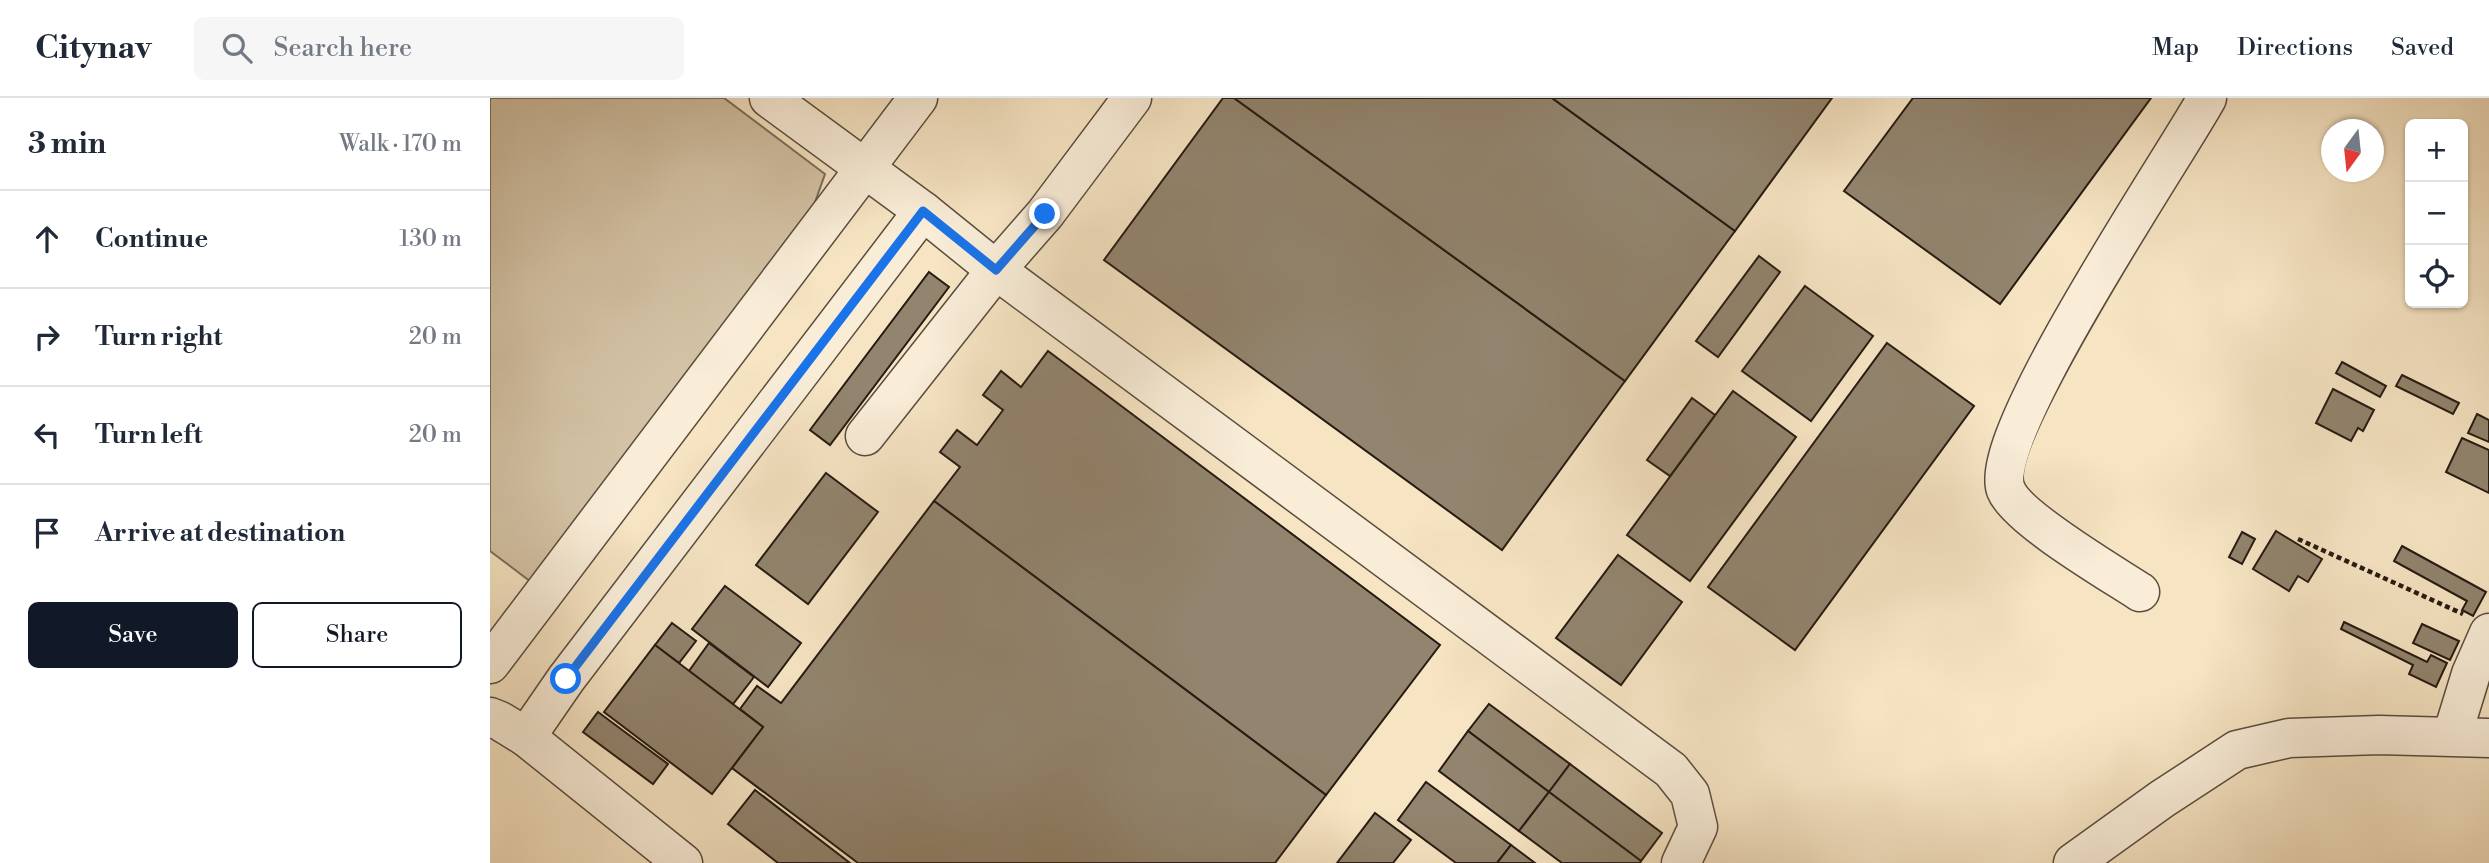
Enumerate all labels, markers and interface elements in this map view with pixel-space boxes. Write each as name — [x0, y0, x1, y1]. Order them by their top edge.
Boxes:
search box — [194, 17, 684, 80]
text: Citynav — [35, 28, 152, 69]
icon: search — [218, 29, 256, 67]
text: Search here — [274, 32, 412, 64]
text: Map — [2152, 33, 2199, 63]
text: Directions — [2237, 33, 2353, 63]
text: Saved — [2391, 33, 2454, 63]
north arrow — [2321, 119, 2384, 182]
map controls — [2405, 119, 2468, 308]
button: + — [2405, 119, 2468, 182]
text: 3 min — [28, 125, 106, 163]
text: Walk · 170 m — [339, 130, 462, 158]
button: − — [2405, 182, 2468, 245]
route end — [1029, 198, 1060, 229]
icon: ahead — [28, 220, 66, 258]
text: Continue — [95, 223, 208, 255]
text: 130 m — [399, 225, 462, 253]
button: locate — [2405, 245, 2468, 308]
icon: right — [28, 318, 66, 356]
text: Turn right — [95, 321, 223, 353]
text: 20 m — [409, 323, 462, 351]
icon: left — [28, 416, 66, 454]
text: Turn left — [95, 419, 203, 451]
text: 20 m — [409, 421, 462, 449]
icon: arrive — [28, 514, 66, 552]
text: Arrive at destination — [95, 517, 345, 549]
button: Save — [28, 602, 238, 668]
button: Share — [252, 602, 462, 668]
route start — [550, 663, 581, 694]

